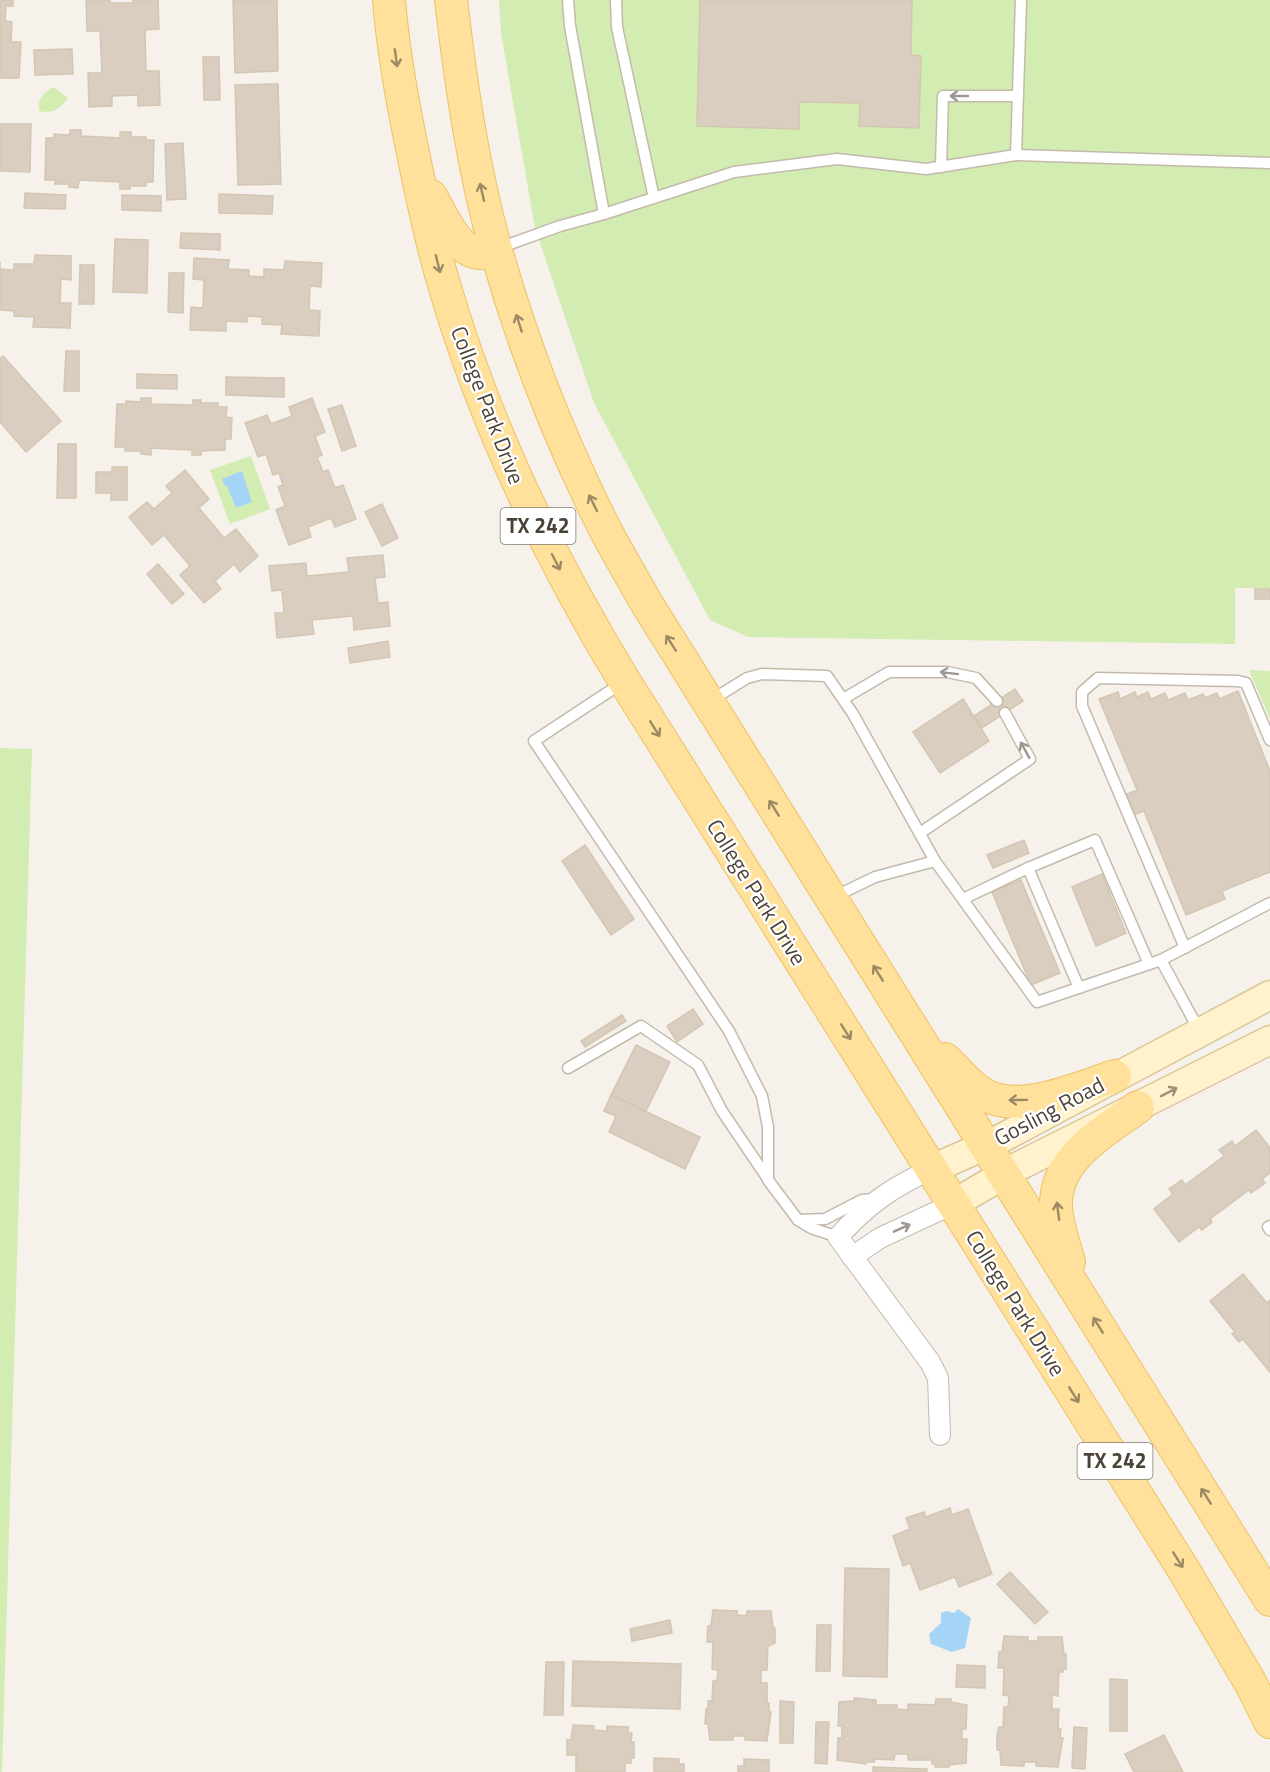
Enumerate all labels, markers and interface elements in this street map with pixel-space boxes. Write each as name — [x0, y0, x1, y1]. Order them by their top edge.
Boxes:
one-way arrow — [391, 48, 402, 67]
one-way arrow — [950, 90, 970, 102]
one-way arrow — [476, 183, 488, 202]
one-way arrow — [433, 254, 444, 273]
one-way arrow — [512, 314, 523, 333]
street label: College Park Drive — [442, 321, 534, 489]
one-way arrow — [586, 494, 598, 512]
road number: TX 242 — [500, 508, 576, 544]
one-way arrow — [551, 552, 562, 570]
one-way arrow — [665, 635, 677, 652]
one-way arrow — [940, 667, 960, 678]
one-way arrow — [649, 721, 661, 737]
one-way arrow — [1019, 742, 1031, 759]
one-way arrow — [768, 800, 780, 817]
street label: College Park Drive — [698, 812, 816, 972]
one-way arrow — [871, 965, 884, 982]
one-way arrow — [839, 1024, 852, 1041]
street label: Gosling Road — [988, 1068, 1110, 1154]
one-way arrow — [1159, 1086, 1177, 1097]
one-way arrow — [1009, 1094, 1029, 1106]
one-way arrow — [1052, 1202, 1063, 1222]
one-way arrow — [892, 1222, 910, 1233]
street label: College Park Drive — [957, 1223, 1075, 1383]
one-way arrow — [1091, 1316, 1104, 1333]
one-way arrow — [1069, 1386, 1081, 1403]
road number: TX 242 — [1078, 1443, 1152, 1479]
one-way arrow — [1200, 1488, 1212, 1505]
one-way arrow — [1172, 1551, 1184, 1568]

